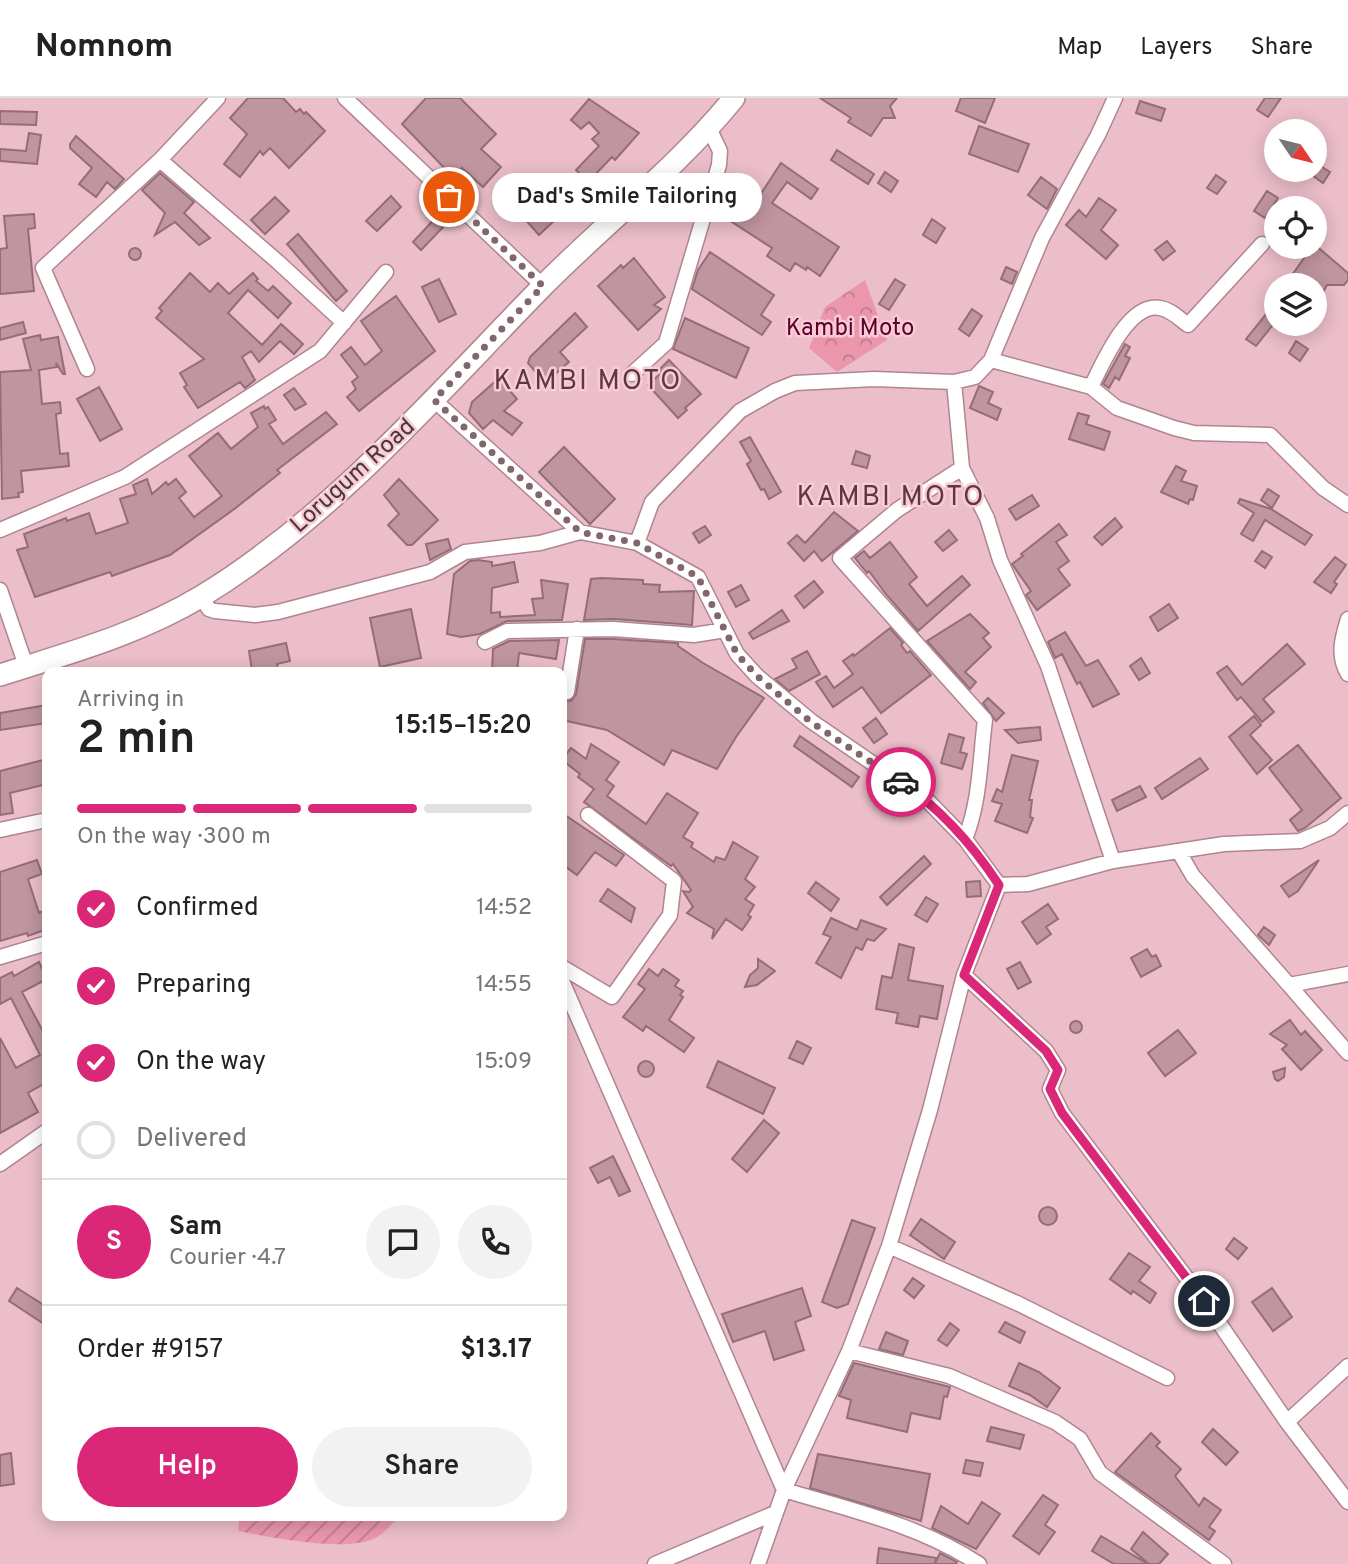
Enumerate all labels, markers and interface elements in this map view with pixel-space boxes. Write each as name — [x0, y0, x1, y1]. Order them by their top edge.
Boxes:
text: Nomnom — [35, 27, 173, 69]
text: Map — [1057, 33, 1102, 63]
text: Layers — [1140, 33, 1212, 63]
text: Share — [1250, 33, 1313, 63]
north arrow — [1264, 119, 1326, 182]
map controls — [1264, 119, 1327, 336]
pin — [419, 167, 479, 227]
callout: Dad's Smile Tailoring — [491, 172, 760, 222]
icon: bag — [430, 178, 468, 216]
text: Dad's Smile Tailoring — [516, 183, 738, 212]
button: locate — [1264, 196, 1327, 259]
button: layers — [1264, 273, 1327, 336]
park label: Kambi Moto — [786, 314, 914, 344]
district label: KAMBI MOTO — [493, 364, 683, 400]
street label: Lorugum Road — [285, 413, 422, 540]
district label: KAMBI MOTO — [796, 480, 986, 516]
text: Arriving in — [77, 686, 184, 715]
text: 15:15–15:20 — [395, 710, 532, 743]
text: 2 min — [77, 711, 196, 770]
courier — [866, 747, 936, 817]
icon: car — [882, 763, 920, 801]
text: On the way · 300 m — [77, 823, 271, 852]
icon: check — [77, 890, 115, 928]
text: Confirmed — [136, 892, 259, 925]
text: 14:52 — [476, 894, 532, 923]
icon: check — [77, 967, 115, 1005]
text: Preparing — [136, 969, 251, 1002]
text: 14:55 — [476, 971, 532, 1000]
icon: check — [77, 1044, 115, 1082]
text: On the way — [136, 1046, 266, 1079]
text: 15:09 — [475, 1048, 532, 1077]
text: Delivered — [136, 1123, 247, 1156]
button: chat — [366, 1205, 440, 1279]
button: phone — [458, 1205, 532, 1279]
text: Sam — [169, 1211, 222, 1244]
text: S — [106, 1226, 122, 1259]
text: Courier · 4.7 — [169, 1244, 286, 1273]
pin — [1174, 1271, 1234, 1331]
icon: home — [1185, 1282, 1223, 1320]
text: Order #9157 — [77, 1334, 223, 1367]
text: $13.17 — [460, 1334, 532, 1367]
button: Help — [77, 1427, 298, 1507]
button: Share — [312, 1427, 532, 1507]

